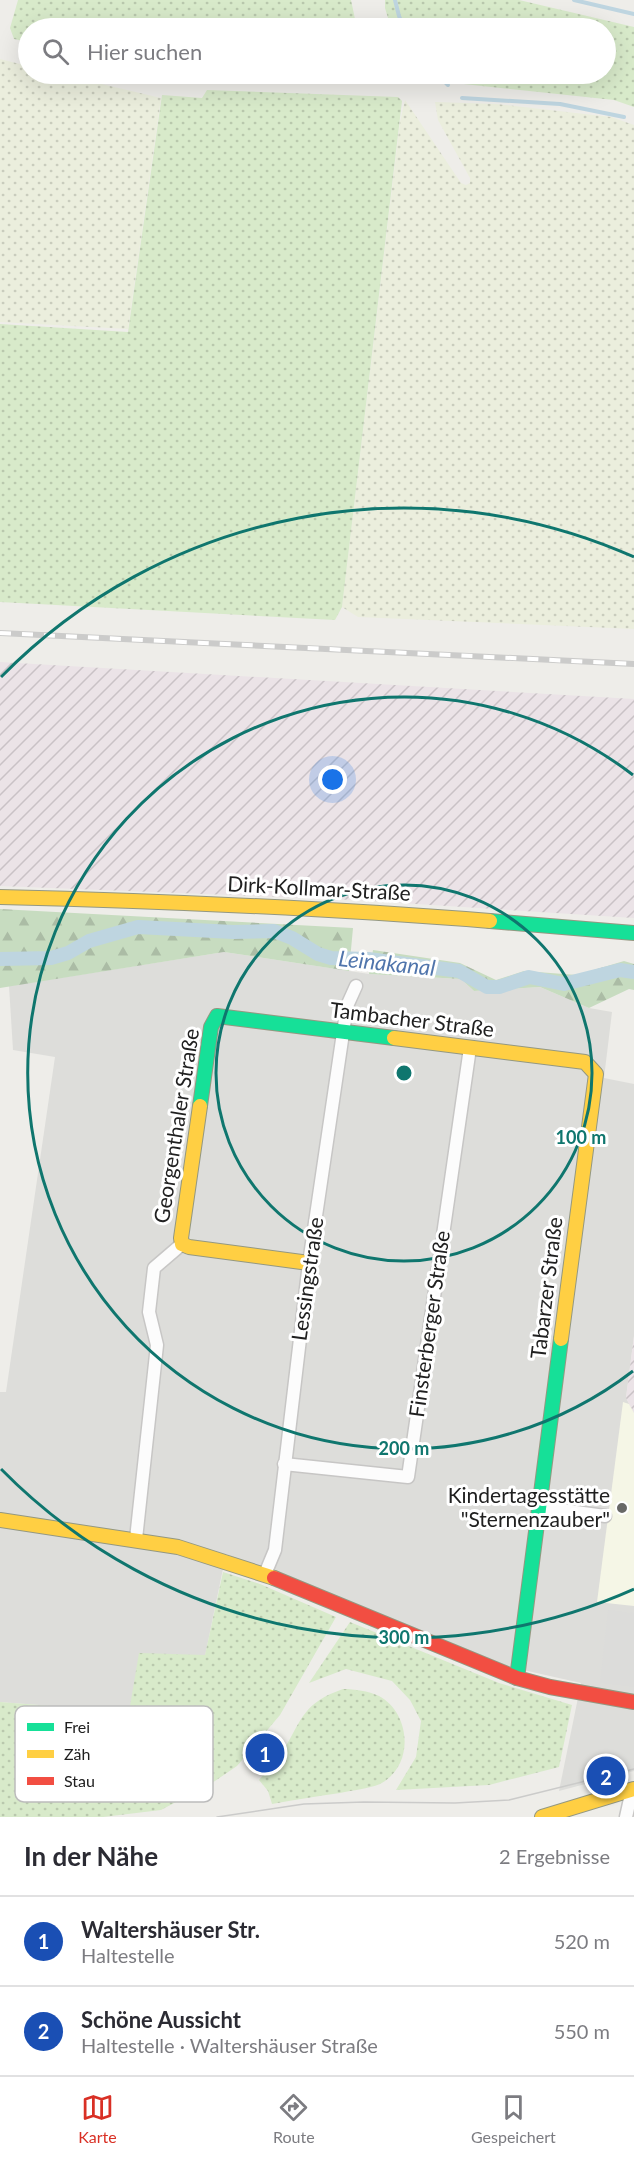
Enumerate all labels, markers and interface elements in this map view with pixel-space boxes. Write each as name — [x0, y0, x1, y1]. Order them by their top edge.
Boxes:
search box — [18, 18, 616, 84]
icon: search — [39, 35, 72, 68]
text: Hier suchen — [87, 38, 202, 65]
your location — [318, 765, 347, 794]
street label: Dirk-Kollmar-Straße — [227, 870, 411, 905]
water label: Leinakanal — [337, 944, 437, 981]
street label: Tambacher Straße — [329, 996, 496, 1041]
street label: Georgenthaler Straße — [148, 1027, 203, 1225]
centre of rings — [394, 1063, 414, 1083]
text: 100 m — [556, 1126, 606, 1148]
street label: Lessingstraße — [285, 1215, 328, 1342]
street label: Tabarzer Straße — [524, 1215, 567, 1360]
street label: Finsterberger Straße — [403, 1229, 454, 1419]
text: 200 m — [379, 1437, 429, 1459]
place label: Kindertagesstätte "Sternenzauber" — [448, 1482, 610, 1531]
marker: Kindertagesstätte "Sternenzauber" — [615, 1501, 629, 1515]
text: 300 m — [379, 1626, 429, 1648]
legend — [15, 1706, 213, 1802]
text: Frei — [64, 1717, 90, 1736]
pin: 1 — [246, 1730, 284, 1776]
text: Zäh — [64, 1744, 90, 1763]
pin: 2 — [586, 1754, 626, 1798]
text: Stau — [64, 1771, 95, 1790]
text: In der Nähe — [24, 1840, 158, 1872]
text: 2 Ergebnisse — [499, 1844, 610, 1868]
text: Waltershäuser Str. — [81, 1916, 260, 1943]
text: 1 — [38, 1929, 49, 1953]
text: 520 m — [554, 1929, 610, 1953]
text: Haltestelle — [81, 1943, 175, 1967]
text: Schöne Aussicht — [81, 2006, 241, 2033]
text: 2 — [38, 2019, 49, 2043]
text: 550 m — [554, 2019, 610, 2043]
text: Haltestelle · Waltershäuser Straße — [81, 2033, 378, 2057]
tab: Karte — [78, 2091, 117, 2146]
tab: Route — [273, 2091, 315, 2146]
tab: Gespeichert — [471, 2091, 556, 2146]

